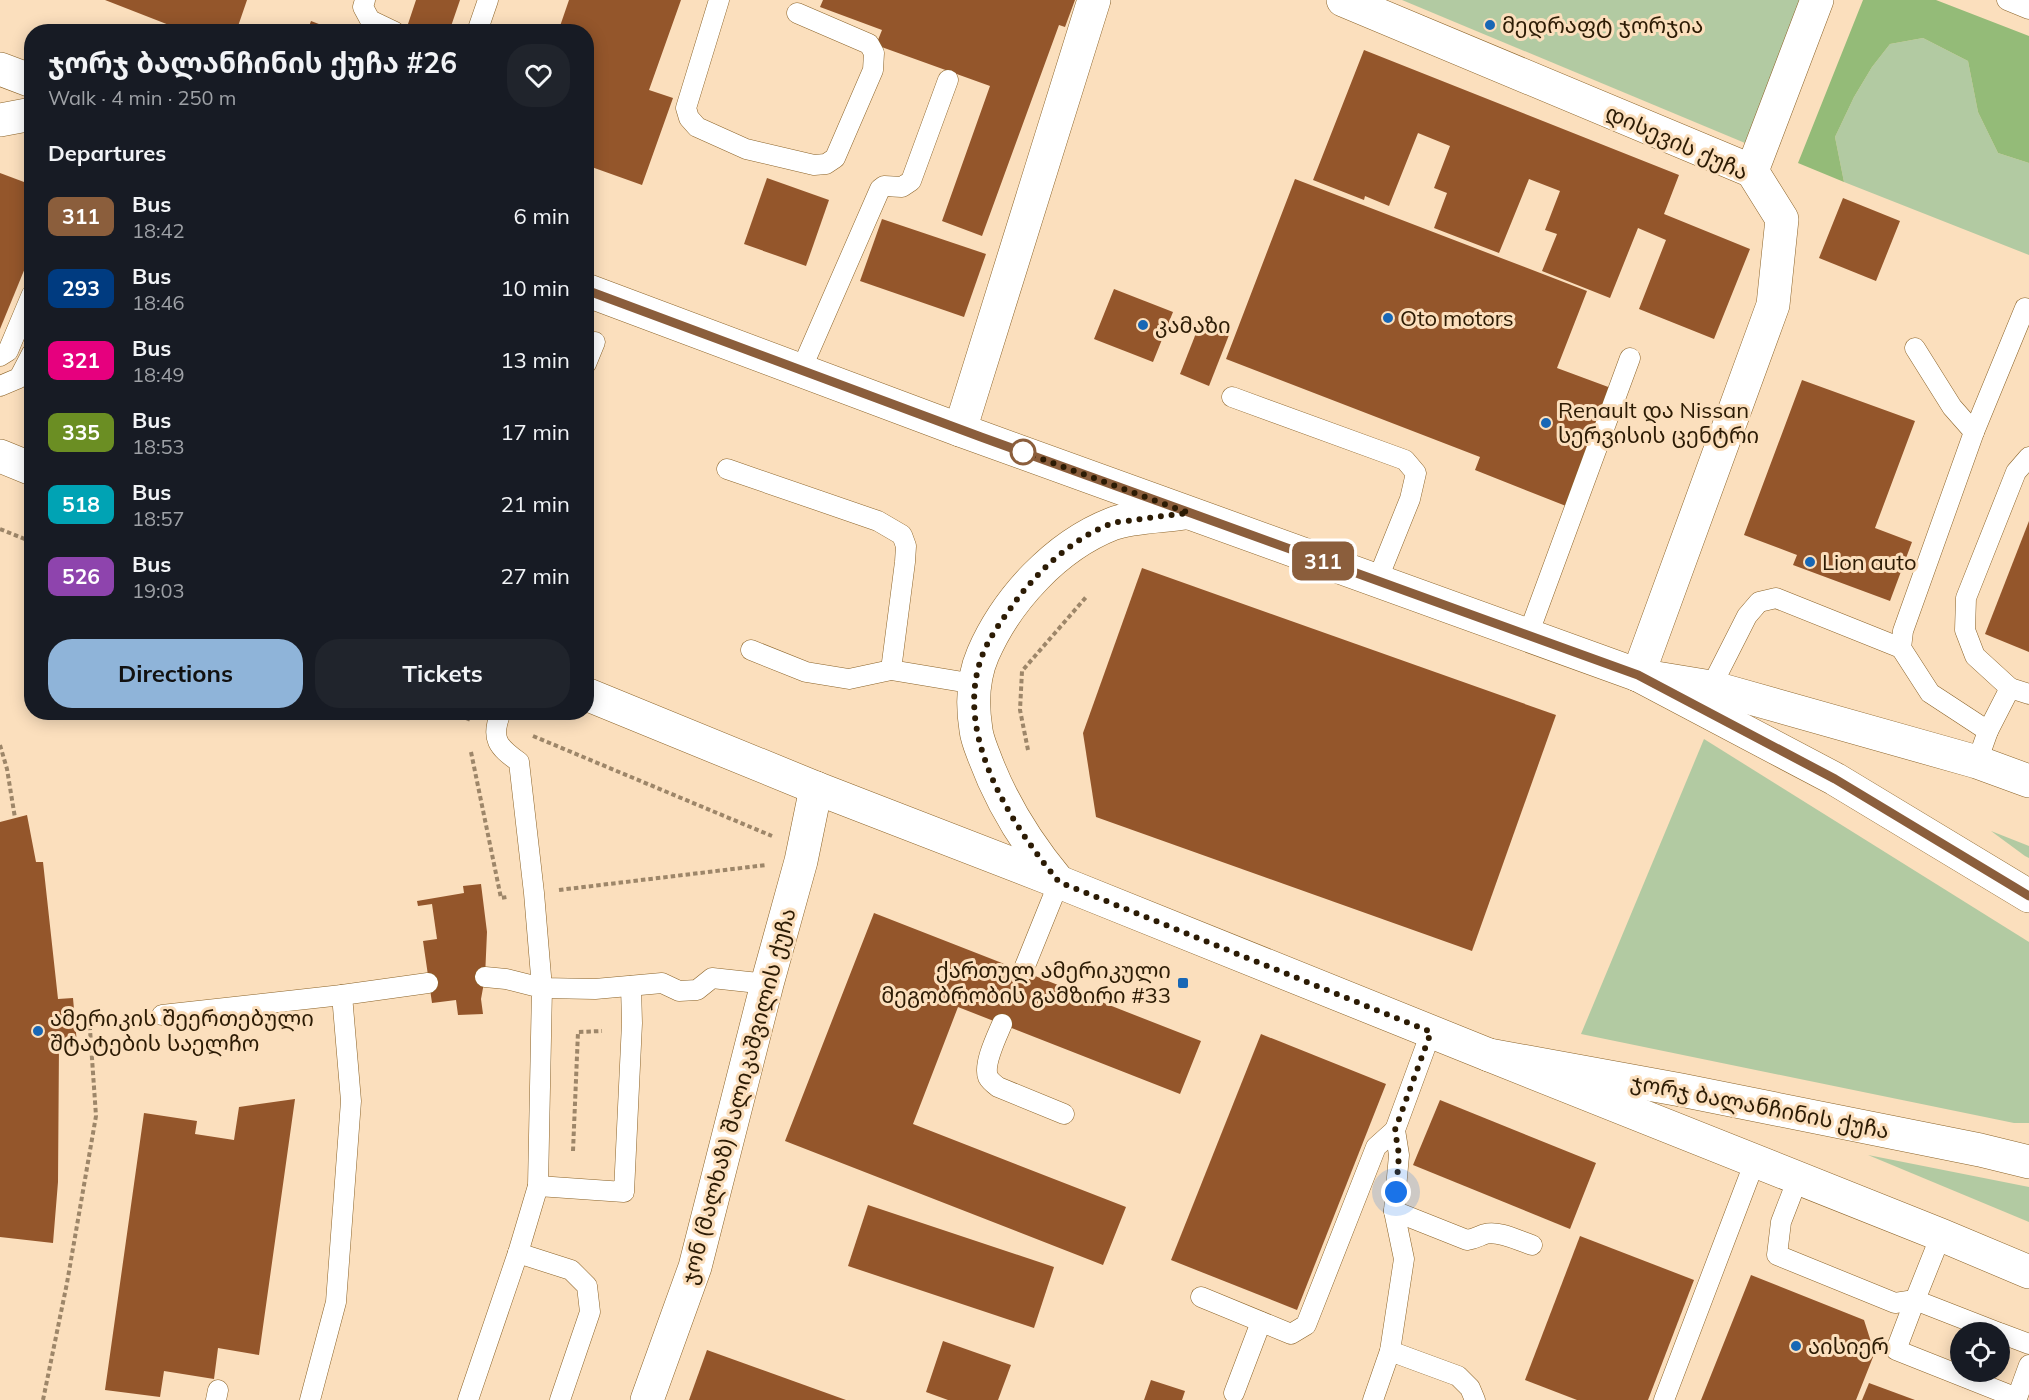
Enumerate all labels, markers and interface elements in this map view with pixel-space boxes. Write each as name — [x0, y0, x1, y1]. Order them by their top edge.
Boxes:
place label: მედრაფტ ჯორჯია — [1502, 11, 1703, 39]
marker: მედრაფტ ჯორჯია — [1483, 18, 1497, 32]
button: heart — [507, 44, 570, 107]
text: ჯორჯ ბალანჩინის ქუჩა #26 — [48, 45, 457, 80]
text: Walk · 4 min · 250 m — [48, 85, 236, 110]
street label: დისევის ქუჩა — [1601, 98, 1753, 186]
text: Departures — [48, 139, 166, 167]
text: Bus — [132, 190, 171, 218]
text: 6 min — [514, 202, 570, 230]
text: 311 — [62, 203, 100, 229]
text: 18:42 — [132, 218, 185, 243]
text: Bus — [132, 262, 171, 290]
text: 10 min — [500, 274, 570, 302]
text: 293 — [62, 275, 100, 301]
text: 18:46 — [132, 290, 185, 315]
place label: Oto motors — [1400, 304, 1514, 332]
place label: კამაზი — [1155, 311, 1231, 339]
marker: Oto motors — [1381, 311, 1395, 325]
marker: კამაზი — [1136, 318, 1150, 332]
text: Bus — [132, 334, 171, 362]
text: 13 min — [500, 346, 570, 374]
text: 321 — [62, 347, 100, 373]
text: 18:49 — [132, 362, 185, 387]
place label: Renault და Nissan სერვისის ცენტრი — [1558, 396, 1759, 449]
text: Bus — [132, 406, 171, 434]
marker: Renault და Nissan სერვისის ცენტრი — [1539, 416, 1553, 430]
text: 17 min — [500, 418, 570, 446]
text: 335 — [62, 419, 100, 445]
text: 18:53 — [132, 434, 185, 459]
unlabelled marker — [1010, 439, 1036, 465]
text: Bus — [132, 478, 171, 506]
text: 21 min — [500, 490, 570, 518]
text: 518 — [62, 491, 100, 517]
text: 18:57 — [132, 506, 185, 531]
line badge: 311 — [1288, 542, 1358, 580]
text: 311 — [1304, 548, 1342, 574]
place label: Lion auto — [1822, 548, 1916, 576]
text: Bus — [132, 550, 171, 578]
marker: Lion auto — [1803, 555, 1817, 569]
text: 27 min — [500, 562, 570, 590]
text: 526 — [62, 563, 100, 589]
text: 19:03 — [132, 578, 185, 603]
button: Directions — [48, 639, 303, 708]
button: Tickets — [315, 639, 570, 708]
street label: ჯონ (მალხაზ) შალიკაშვილის ქუჩა — [674, 905, 802, 1287]
place label: ქართულ ამერიკული მეგობრობის გამზირი #33 — [881, 956, 1171, 1009]
marker: ქართულ ამერიკული მეგობრობის გამზირი #33 — [1176, 976, 1190, 990]
place label: ამერიკის შეერთებული შტატების საელჩო — [50, 1004, 314, 1057]
marker: ამერიკის შეერთებული შტატების საელჩო — [31, 1024, 45, 1038]
street label: ჯორჯ ბალანჩინის ქუჩა — [1628, 1067, 1892, 1145]
your location — [1381, 1177, 1411, 1207]
map controls — [1950, 1322, 2010, 1382]
button: locate — [1950, 1322, 2010, 1382]
place label: აისიერ — [1808, 1332, 1889, 1360]
marker: აისიერ — [1789, 1339, 1803, 1353]

